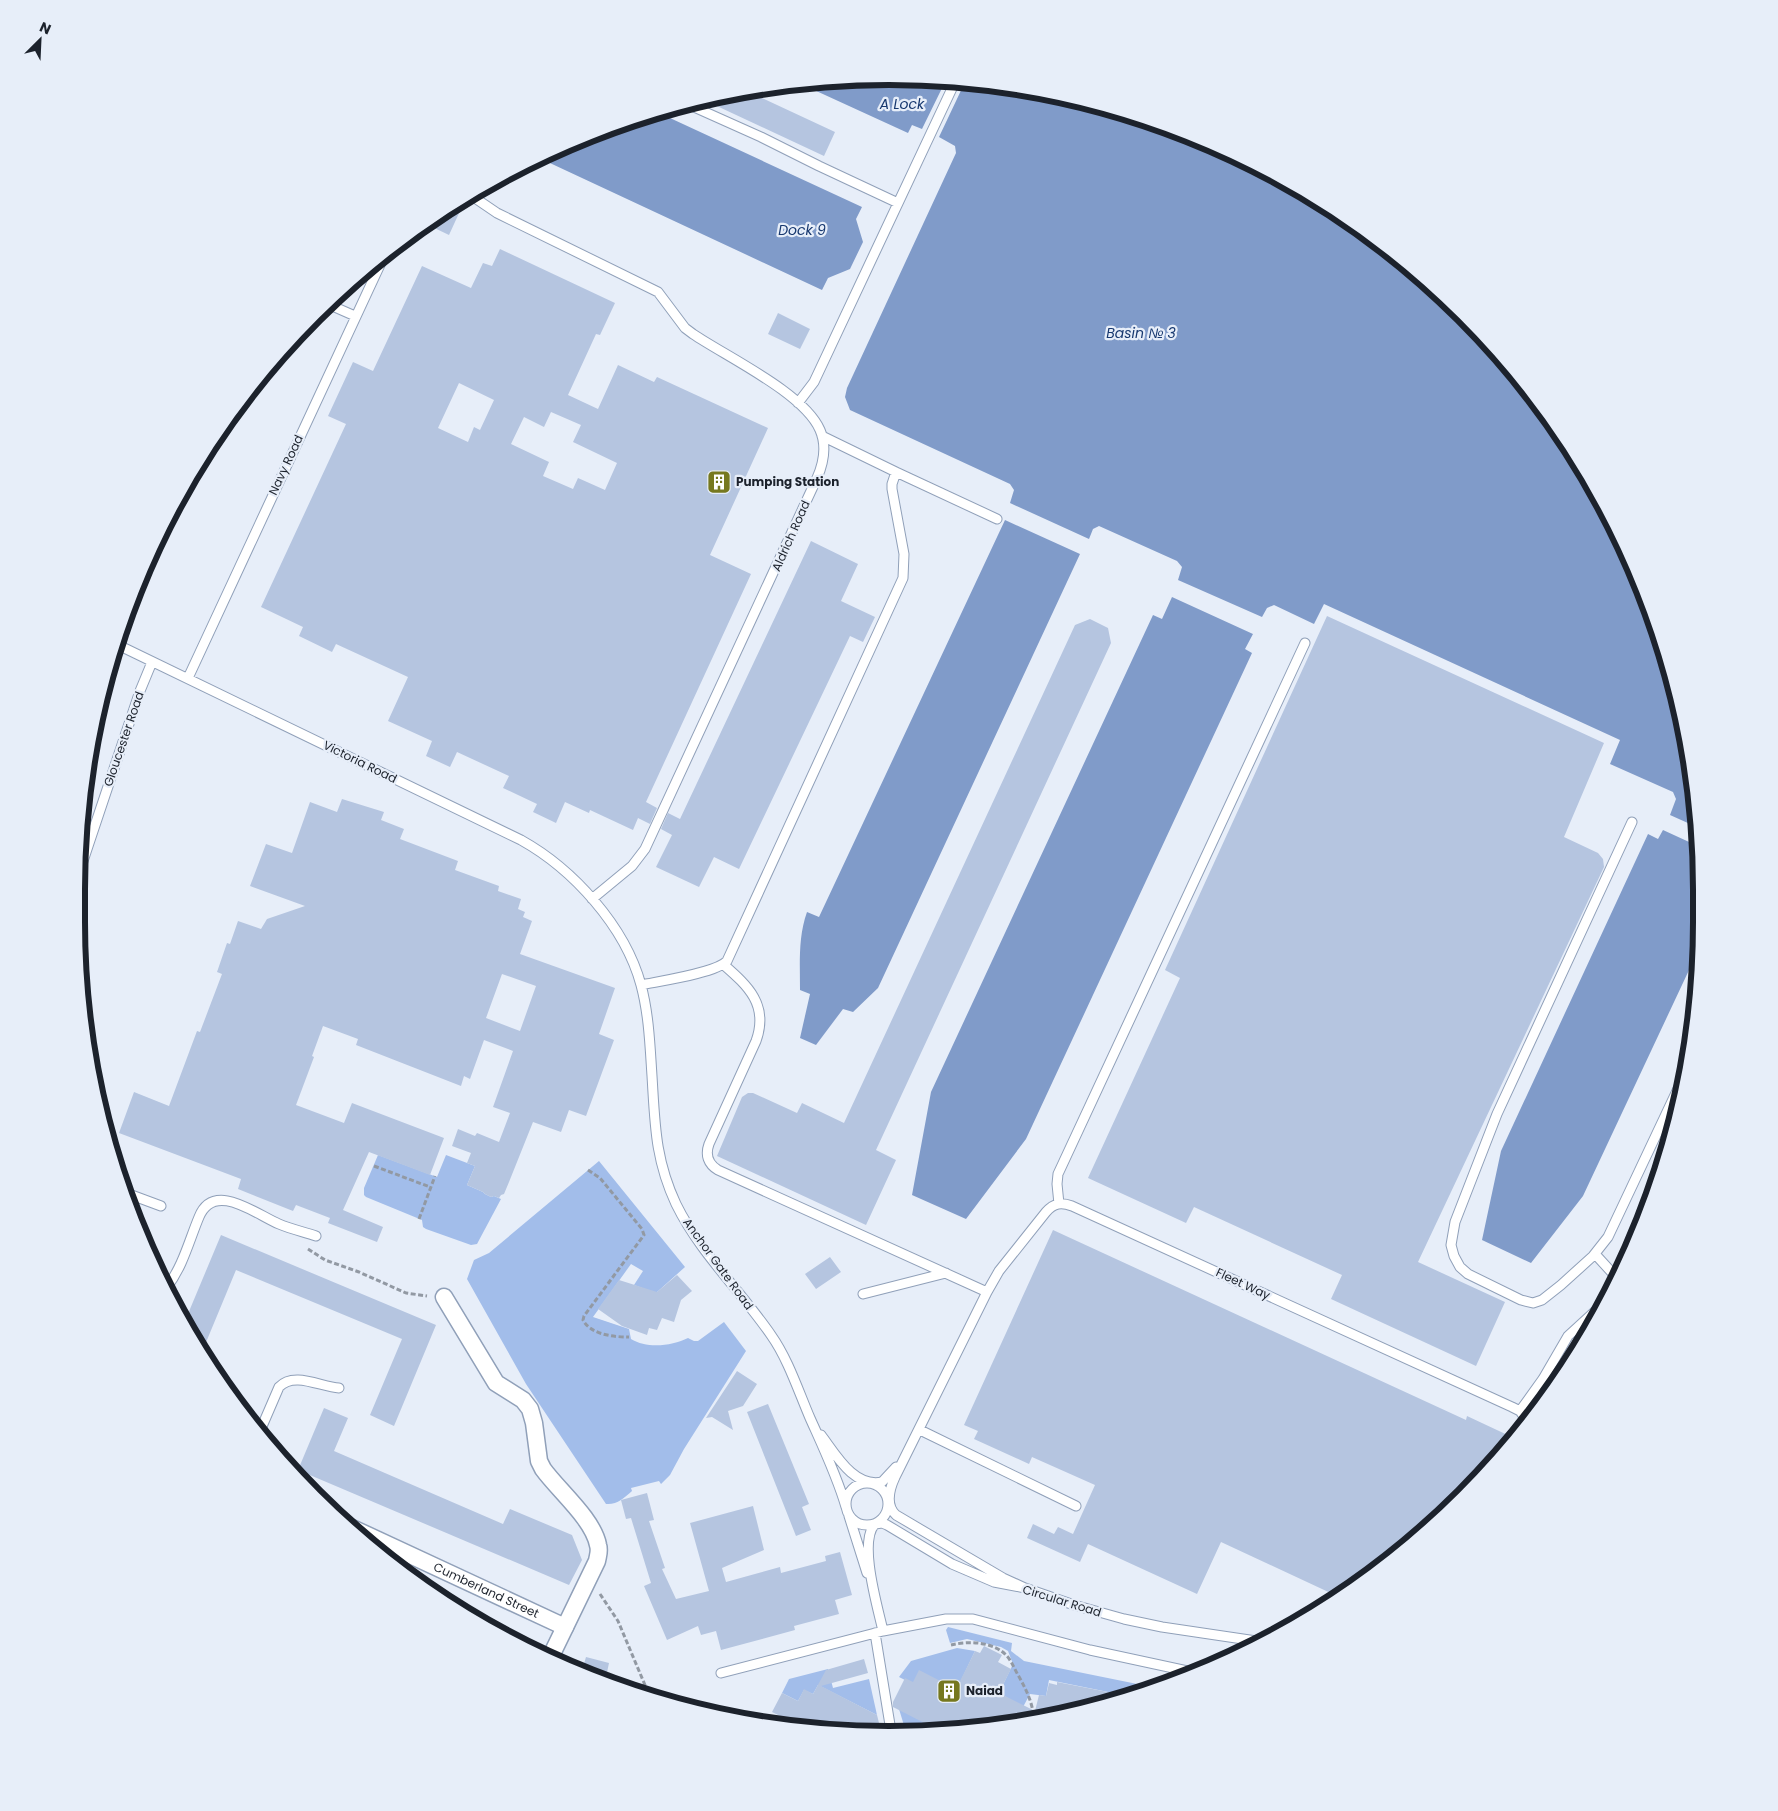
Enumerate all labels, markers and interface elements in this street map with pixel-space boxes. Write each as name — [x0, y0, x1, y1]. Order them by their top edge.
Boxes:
north arrow — [15, 15, 65, 65]
text: N — [36, 17, 54, 39]
water label: A Lock — [879, 94, 925, 114]
water label: Dock 9 — [778, 220, 826, 240]
water label: Basin № 3 — [1106, 323, 1176, 343]
street label: Navy Road — [264, 432, 307, 498]
building icon: Pumping Station — [706, 469, 732, 495]
place label: Pumping Station — [736, 473, 839, 490]
street label: Aldrich Road — [767, 498, 814, 574]
street label: Gloucester Road — [99, 689, 148, 789]
street label: Victoria Road — [320, 736, 400, 787]
street label: Anchor Gate Road — [679, 1214, 758, 1313]
street label: Fleet Way — [1213, 1264, 1273, 1304]
street label: Cumberland Street — [431, 1558, 542, 1622]
street label: Circular Road — [1021, 1580, 1104, 1621]
building icon: Naiad — [936, 1678, 962, 1704]
place label: Naiad — [966, 1682, 1003, 1699]

